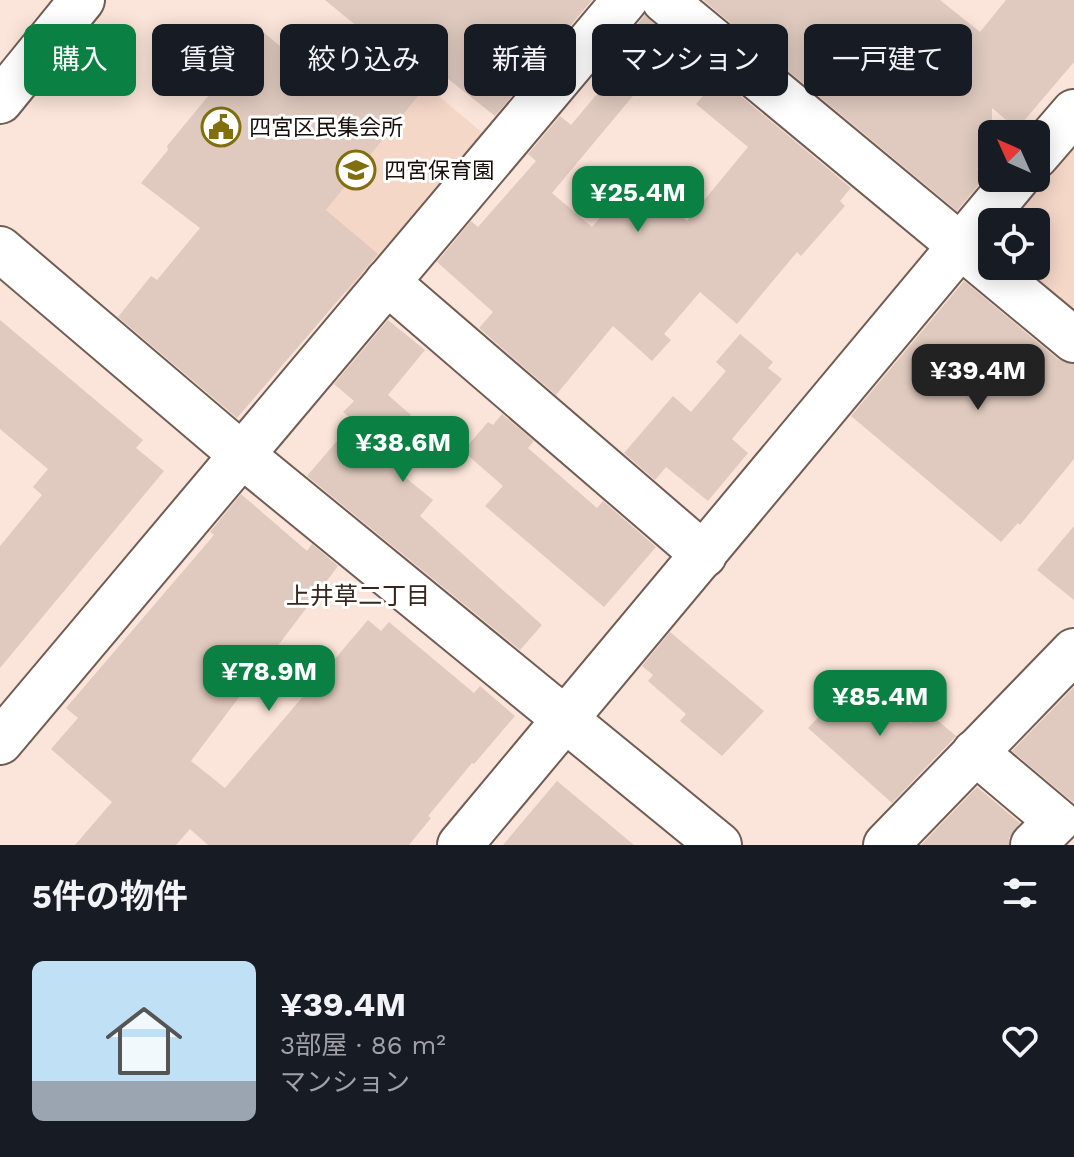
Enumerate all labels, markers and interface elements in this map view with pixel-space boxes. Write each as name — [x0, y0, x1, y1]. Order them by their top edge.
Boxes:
chip: 購入 — [24, 24, 136, 96]
chip: 賃貸 — [152, 24, 264, 96]
chip: 絞り込み — [280, 24, 448, 96]
chip: 新着 — [464, 24, 576, 96]
chip: マンション — [592, 24, 788, 96]
chip: 一戸建て — [804, 24, 972, 96]
public building icon: 四宮区民集会所 — [200, 106, 242, 148]
place label: 四宮区民集会所 — [249, 115, 403, 140]
north arrow — [978, 120, 1050, 192]
map controls — [978, 120, 1050, 280]
school or university icon: 四宮保育園 — [335, 149, 377, 191]
place label: 四宮保育園 — [384, 158, 494, 183]
pin: ¥25.4M — [573, 166, 703, 234]
text: ¥25.4M — [590, 177, 686, 207]
button: locate — [978, 208, 1050, 280]
pin: ¥39.4M — [913, 344, 1043, 412]
text: ¥39.4M — [930, 355, 1026, 385]
pin: ¥38.6M — [338, 416, 468, 484]
text: ¥38.6M — [355, 427, 451, 457]
district label: 上井草二丁目 — [286, 582, 430, 610]
pin: ¥78.9M — [204, 645, 334, 713]
text: ¥78.9M — [221, 656, 317, 686]
pin: ¥85.4M — [815, 670, 945, 738]
text: ¥85.4M — [832, 681, 928, 711]
icon: filters — [998, 871, 1042, 915]
text: 5件の物件 — [32, 876, 188, 916]
text: ¥39.4M — [280, 984, 406, 1024]
icon: home — [96, 993, 192, 1089]
icon: heart — [998, 1019, 1042, 1063]
text: 3部屋 · 86 m² — [280, 1030, 446, 1060]
text: マンション — [280, 1067, 410, 1097]

